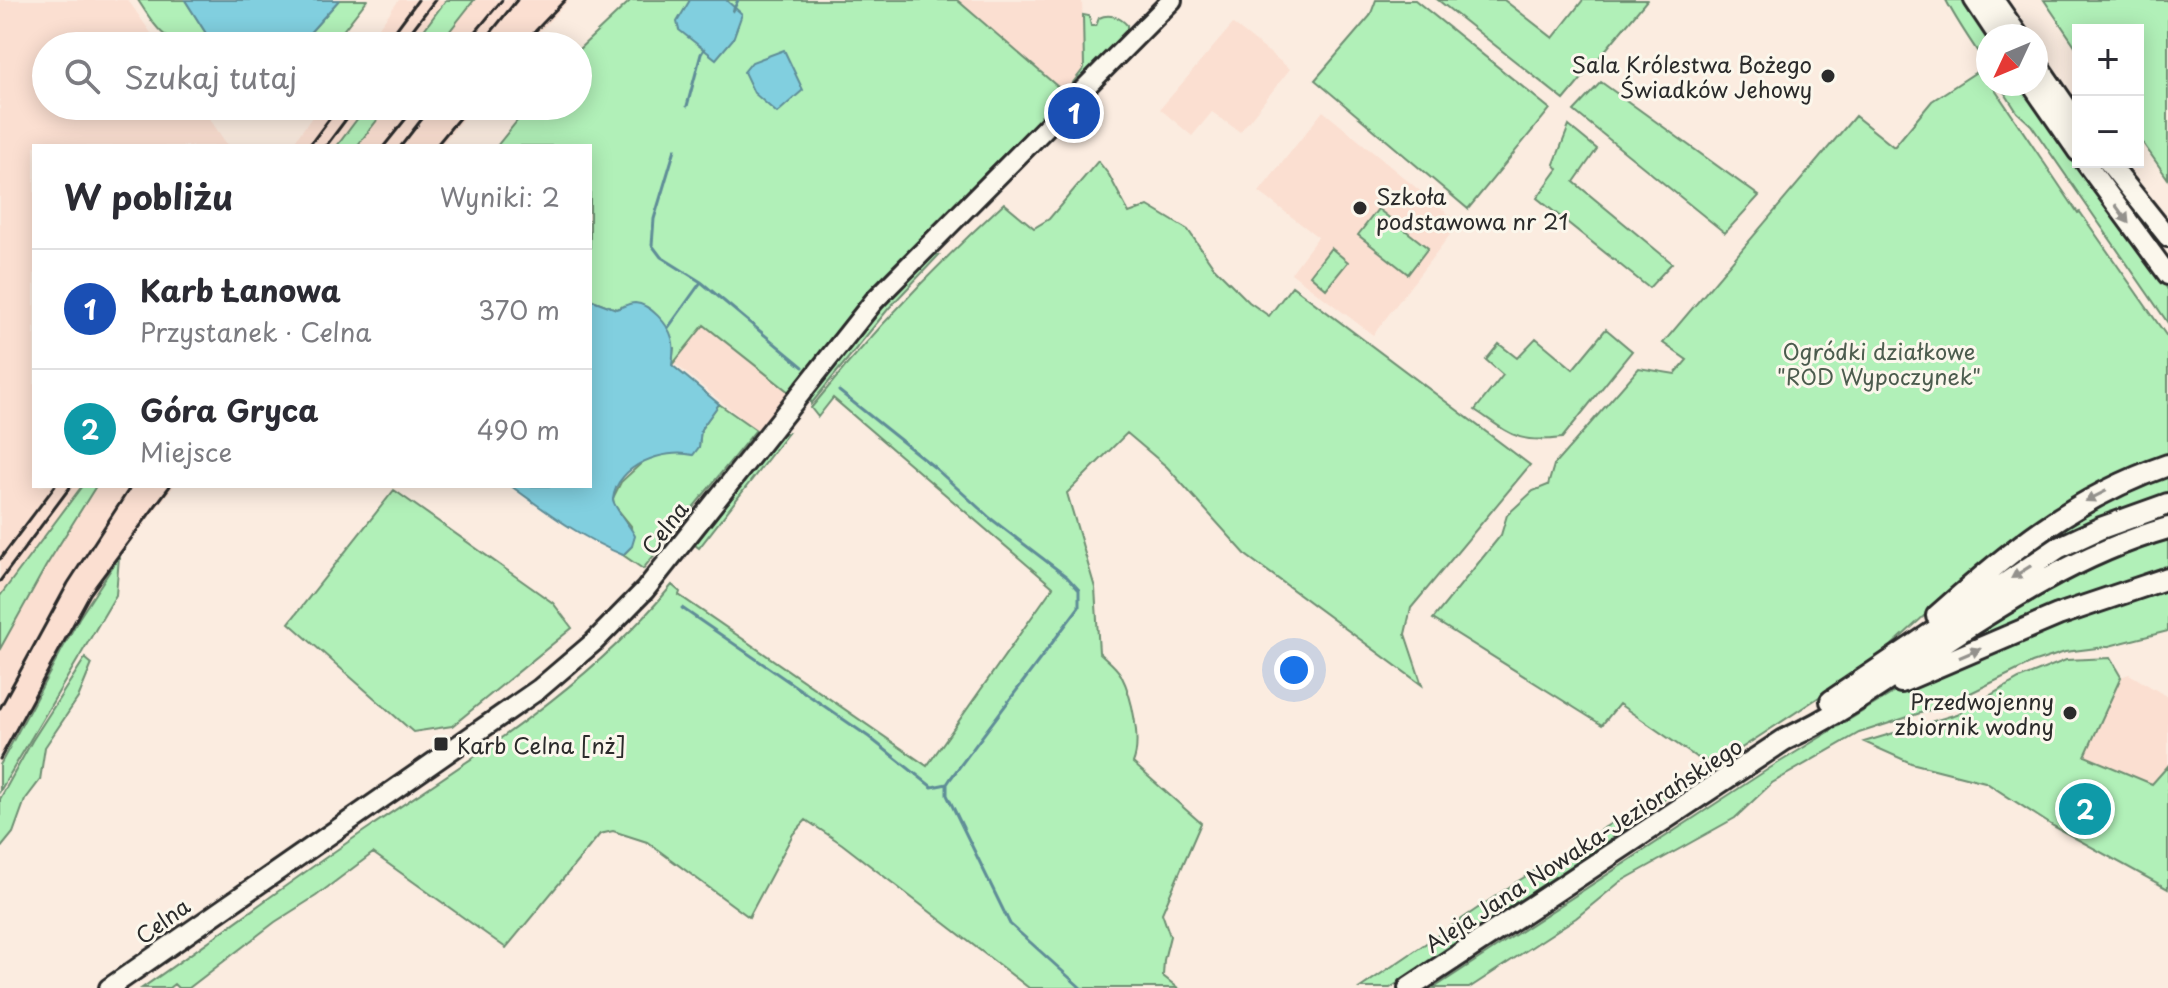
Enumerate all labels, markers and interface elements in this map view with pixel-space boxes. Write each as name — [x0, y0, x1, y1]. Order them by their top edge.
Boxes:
north arrow — [1976, 24, 2048, 96]
map controls — [2072, 24, 2144, 168]
button: + — [2072, 24, 2144, 96]
search box — [32, 32, 592, 120]
place label: Sala Królestwa Bożego Świadków Jehowy — [1572, 47, 1812, 105]
icon: search — [60, 54, 104, 98]
text: Szukaj tutaj — [124, 54, 297, 99]
marker: Sala Królestwa Bożego Świadków Jehowy — [1819, 67, 1837, 85]
pin: 1 — [1048, 83, 1100, 143]
button: − — [2072, 96, 2144, 168]
text: W pobliżu — [64, 170, 233, 222]
text: Wyniki: 2 — [440, 177, 560, 216]
place label: Szkoła podstawowa nr 21 — [1376, 179, 1568, 237]
marker: Szkoła podstawowa nr 21 — [1351, 199, 1369, 217]
one-way arrow — [2114, 203, 2129, 224]
text: Karb Łanowa — [140, 267, 341, 312]
text: 1 — [84, 290, 96, 329]
text: 370 m — [478, 290, 560, 329]
text: Przystanek · Celna — [140, 312, 371, 351]
park label: Ogródki działkowe "ROD Wypoczynek" — [1777, 334, 1981, 392]
text: Góra Gryca — [140, 387, 319, 432]
text: 2 — [81, 410, 99, 449]
text: 490 m — [477, 410, 560, 449]
text: Miejsce — [140, 432, 232, 471]
one-way arrow — [2085, 489, 2108, 502]
street label: Celna — [632, 493, 696, 561]
one-way arrow — [2011, 564, 2032, 579]
one-way arrow — [1958, 647, 1981, 660]
your location — [1274, 650, 1314, 690]
place label: Przedwojenny zbiornik wodny — [1895, 684, 2054, 742]
marker: Przedwojenny zbiornik wodny — [2061, 704, 2079, 722]
place label: Karb Celna [nż] — [457, 728, 626, 761]
street label: Aleja Jana Nowaka-Jeziorańskiego — [1418, 729, 1748, 959]
marker: Karb Celna [nż] — [432, 735, 450, 753]
pin: 2 — [2059, 779, 2111, 839]
street label: Celna — [128, 889, 196, 951]

